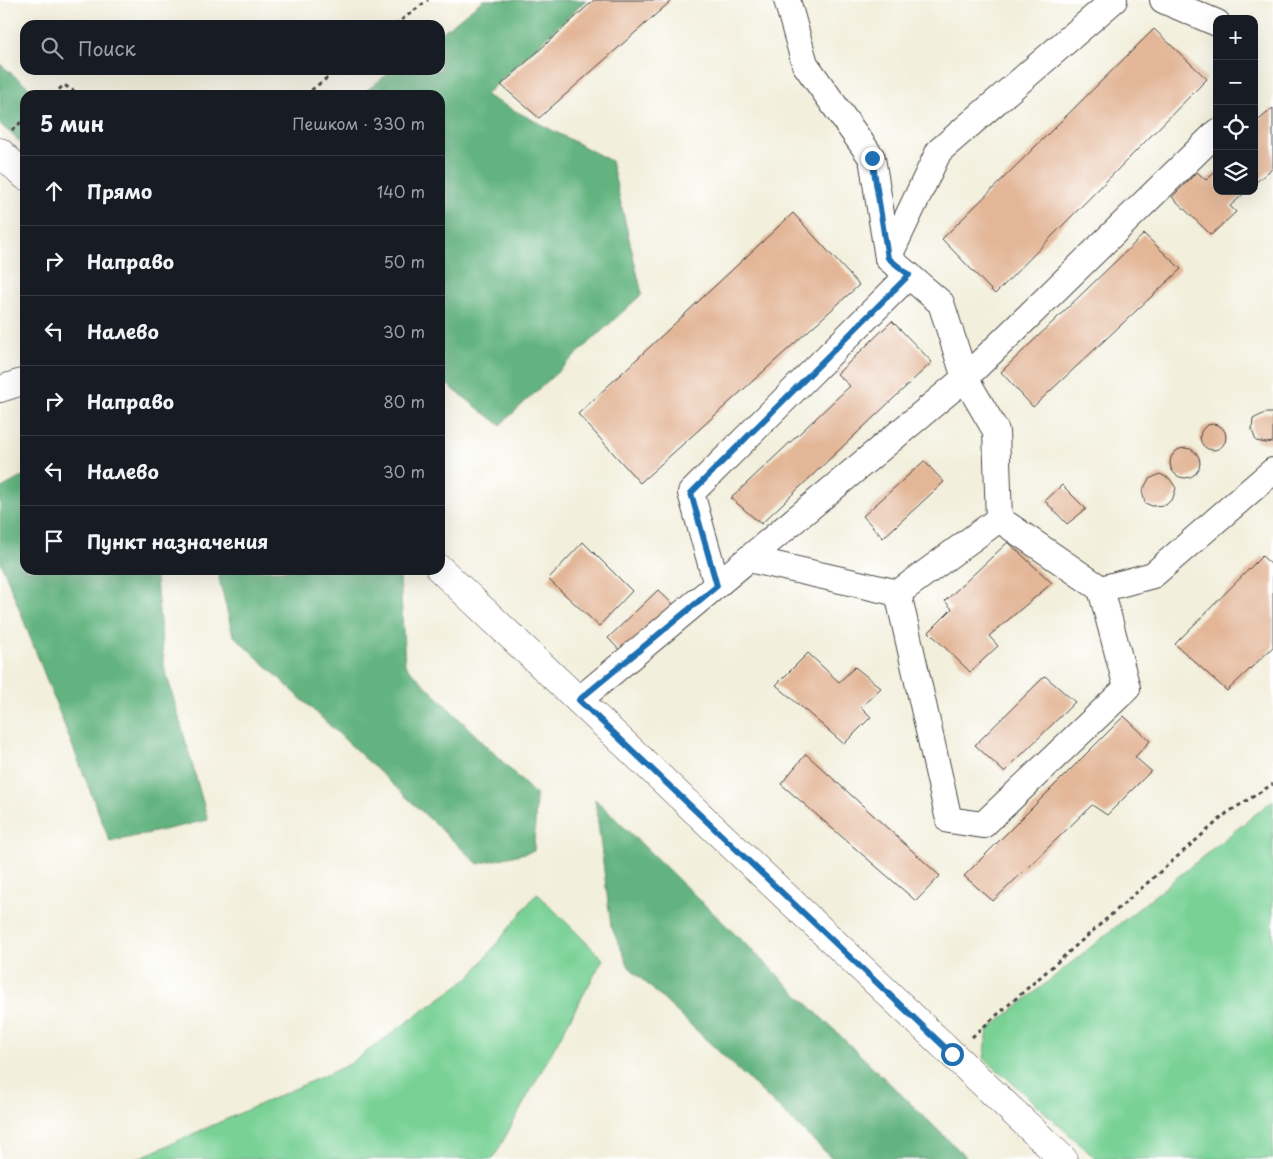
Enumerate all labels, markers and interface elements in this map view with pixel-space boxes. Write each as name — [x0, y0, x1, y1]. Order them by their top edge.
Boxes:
map controls — [1213, 15, 1258, 195]
button: + — [1213, 15, 1258, 60]
search box — [20, 20, 445, 75]
icon: search — [38, 34, 66, 62]
text: Поиск — [78, 34, 136, 62]
button: − — [1213, 60, 1258, 105]
button: locate — [1213, 105, 1258, 150]
text: 5 мин — [40, 107, 104, 139]
text: Пешком · 330 m — [292, 111, 425, 135]
route end — [861, 147, 884, 170]
button: layers — [1213, 150, 1258, 195]
icon: ahead — [40, 177, 68, 205]
text: Прямо — [87, 177, 152, 205]
text: 140 m — [377, 179, 425, 203]
icon: right — [40, 247, 68, 275]
text: Направо — [87, 247, 174, 275]
text: 50 m — [384, 249, 425, 273]
icon: left — [40, 317, 68, 345]
text: Налево — [87, 317, 159, 345]
text: 30 m — [383, 319, 425, 343]
icon: right — [40, 387, 68, 415]
text: Направо — [87, 387, 174, 415]
text: 80 m — [383, 389, 425, 413]
icon: left — [40, 457, 68, 485]
text: Налево — [87, 457, 159, 485]
text: 30 m — [383, 459, 425, 483]
icon: arrive — [40, 527, 68, 555]
text: Пункт назначения — [87, 527, 268, 555]
route start — [941, 1043, 964, 1066]

